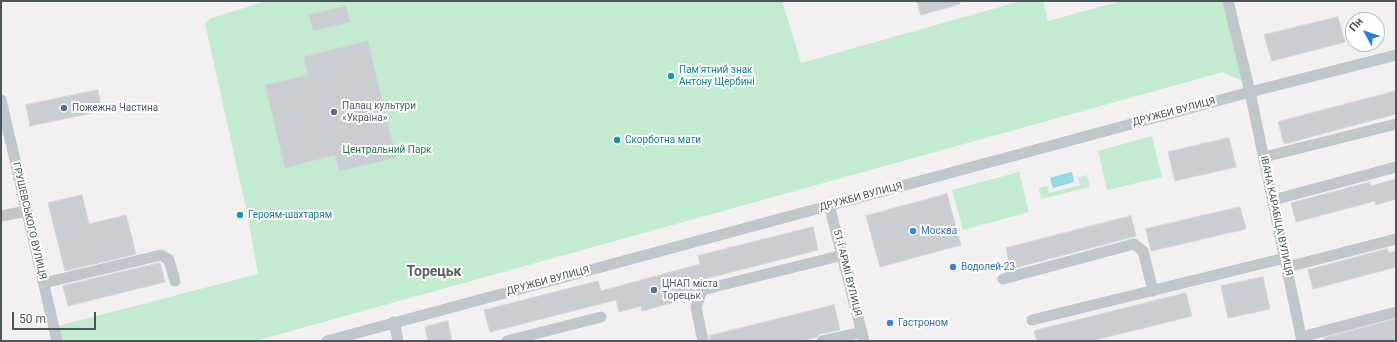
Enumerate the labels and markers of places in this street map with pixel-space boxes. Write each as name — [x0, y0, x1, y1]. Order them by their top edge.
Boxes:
place label: Пам'ятний знак Антону Щербині — [679, 64, 755, 88]
marker: Пам'ятний знак Антону Щербині — [666, 71, 676, 81]
place label: Палац культури «Україна» — [342, 100, 416, 124]
place label: Пожежна Частина — [72, 102, 158, 114]
marker: Пожежна Частина — [59, 103, 69, 113]
marker: Палац культури «Україна» — [329, 107, 339, 117]
place label: Скорботна мати — [625, 134, 701, 146]
marker: Скорботна мати — [612, 135, 622, 145]
place label: Героям-шахтарям — [248, 209, 332, 221]
marker: Героям-шахтарям — [235, 210, 245, 220]
place label: Москва — [921, 225, 957, 237]
marker: Москва — [908, 226, 918, 236]
place label: Водолей-23 — [961, 261, 1015, 273]
marker: Водолей-23 — [948, 262, 958, 272]
place label: ЦНАП міста Торецьк — [662, 278, 718, 302]
marker: ЦНАП міста Торецьк — [649, 285, 659, 295]
place label: Гастроном — [898, 317, 948, 329]
marker: Гастроном — [885, 318, 895, 328]

